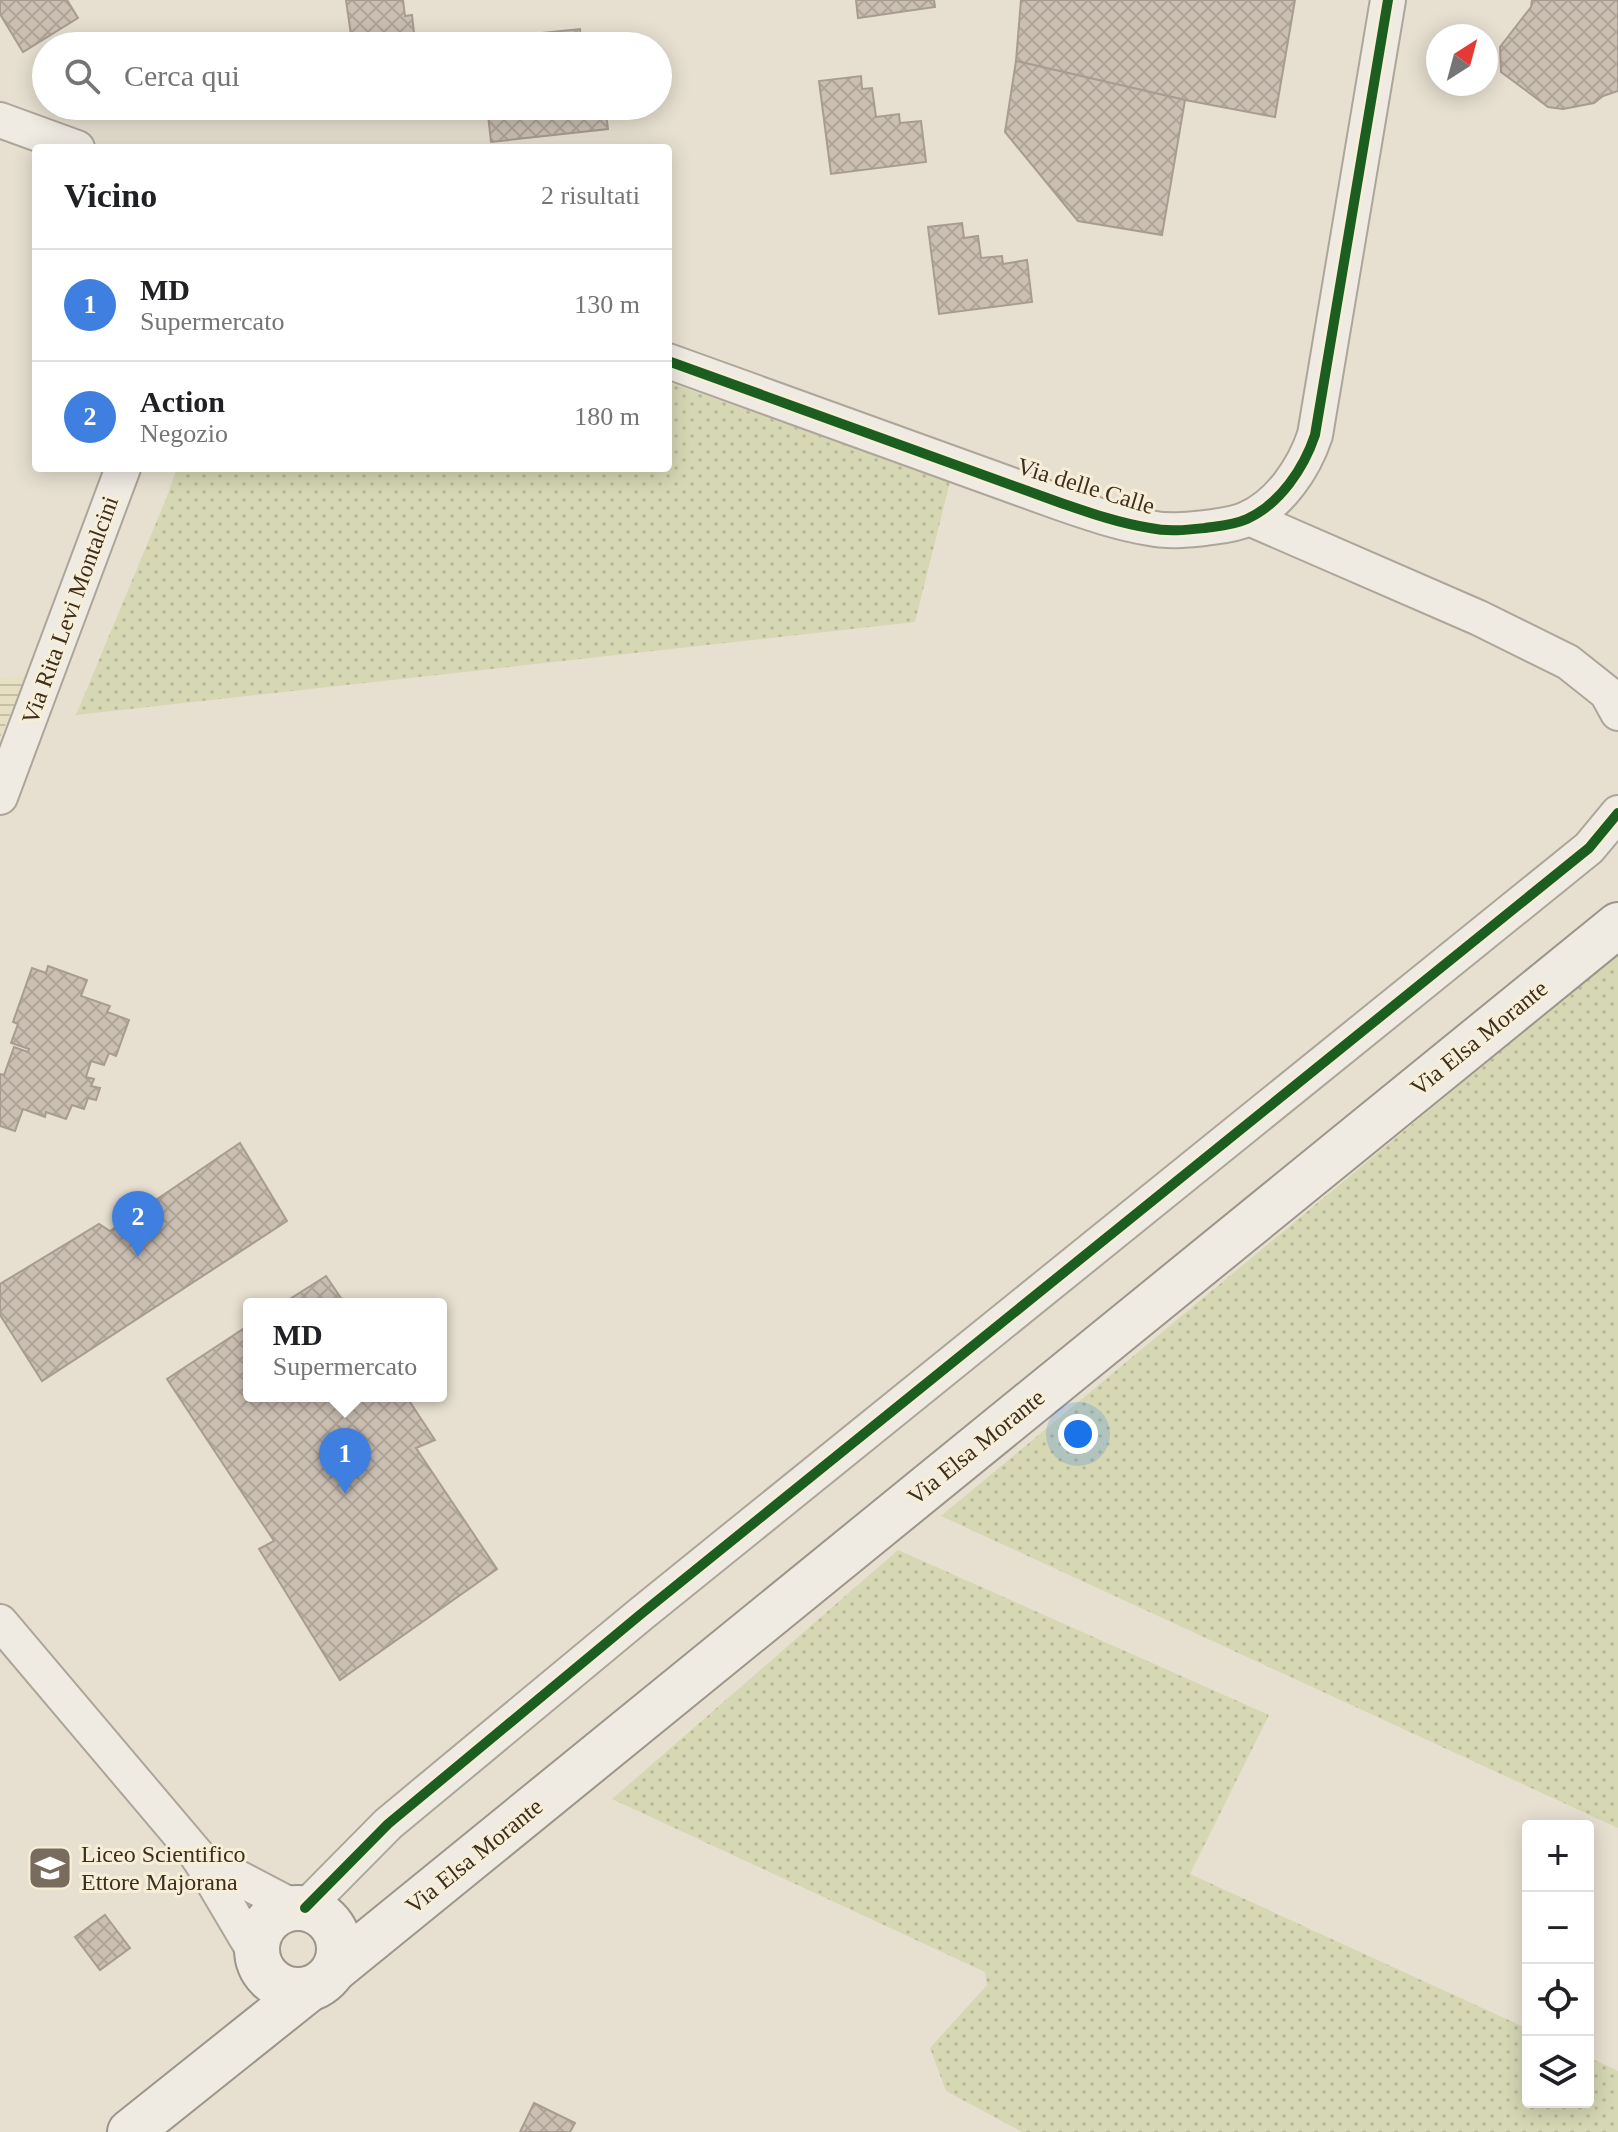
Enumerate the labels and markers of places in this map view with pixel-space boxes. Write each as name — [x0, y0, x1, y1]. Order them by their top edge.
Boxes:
pin: 2 — [112, 1191, 164, 1257]
pin: 1 — [319, 1428, 371, 1494]
place label: Liceo Scientifico Ettore Majorana — [81, 1841, 246, 1895]
school or university icon: Liceo Scientifico Ettore Majorana — [26, 1844, 74, 1892]

